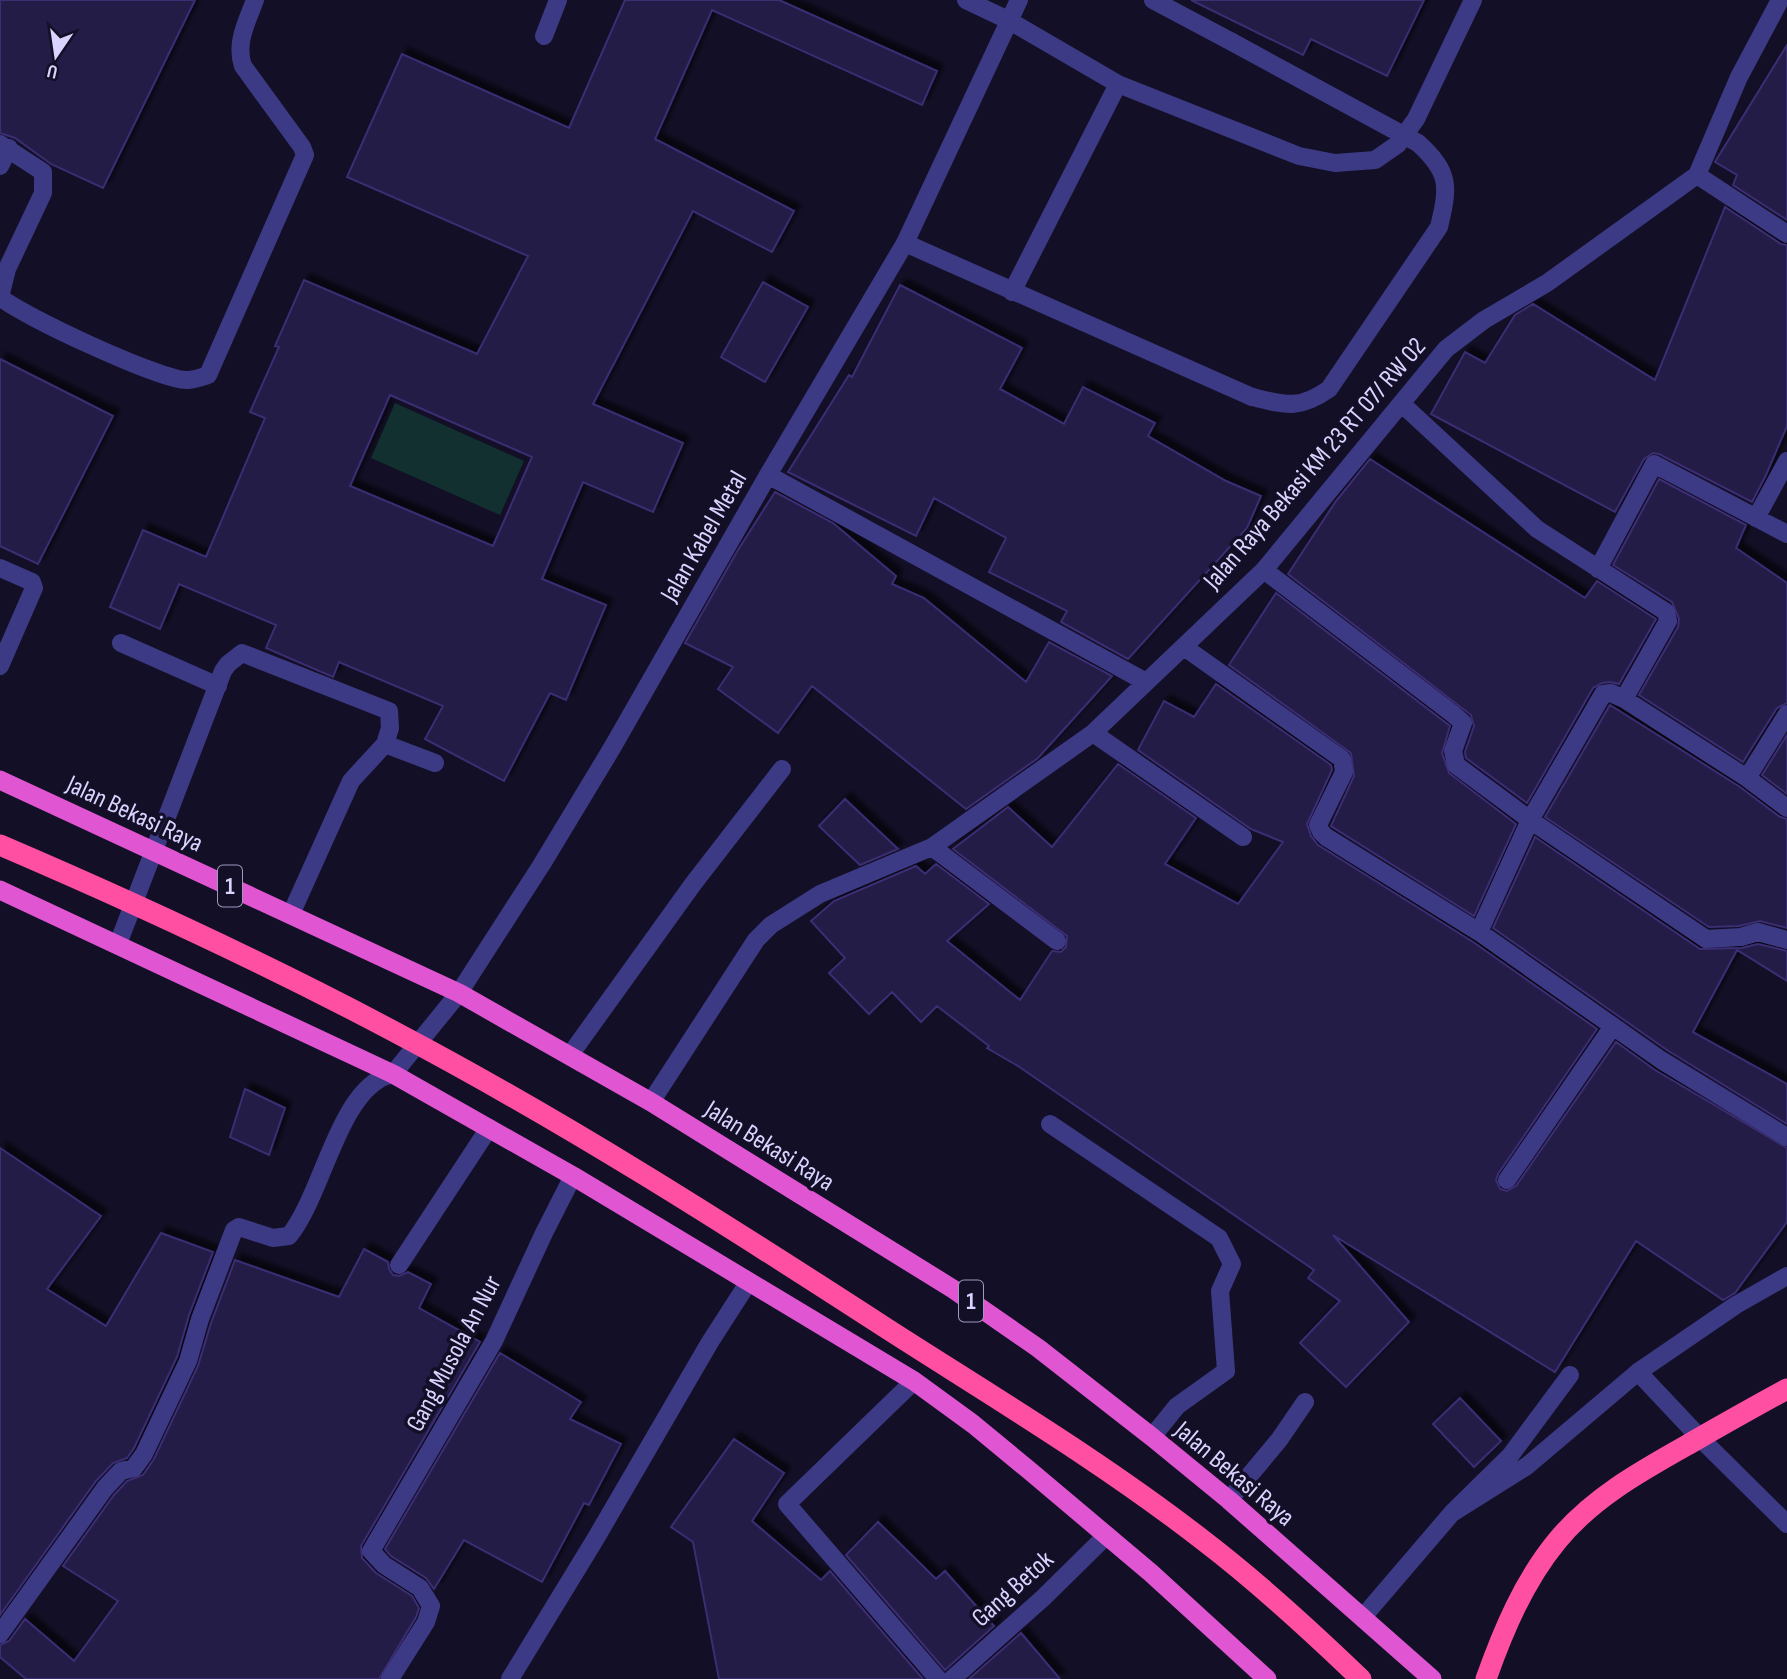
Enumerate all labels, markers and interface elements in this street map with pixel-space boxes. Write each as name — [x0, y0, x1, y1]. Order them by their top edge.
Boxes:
north arrow — [21, 21, 91, 91]
text: U — [45, 59, 60, 83]
street label: Jalan Raya Bekasi KM 23 RT 07/ RW 02 — [1197, 332, 1433, 597]
street label: Jalan Kabel Metal — [654, 466, 754, 608]
street label: Jalan Bekasi Raya — [60, 769, 207, 859]
road number: 1 — [218, 866, 242, 906]
street label: Jalan Bekasi Raya — [698, 1094, 840, 1198]
street label: Gang Musola An Nur — [400, 1270, 509, 1437]
road number: 1 — [959, 1280, 983, 1322]
street label: Jalan Bekasi Raya — [1167, 1414, 1300, 1533]
street label: Gang Betok — [966, 1544, 1060, 1634]

